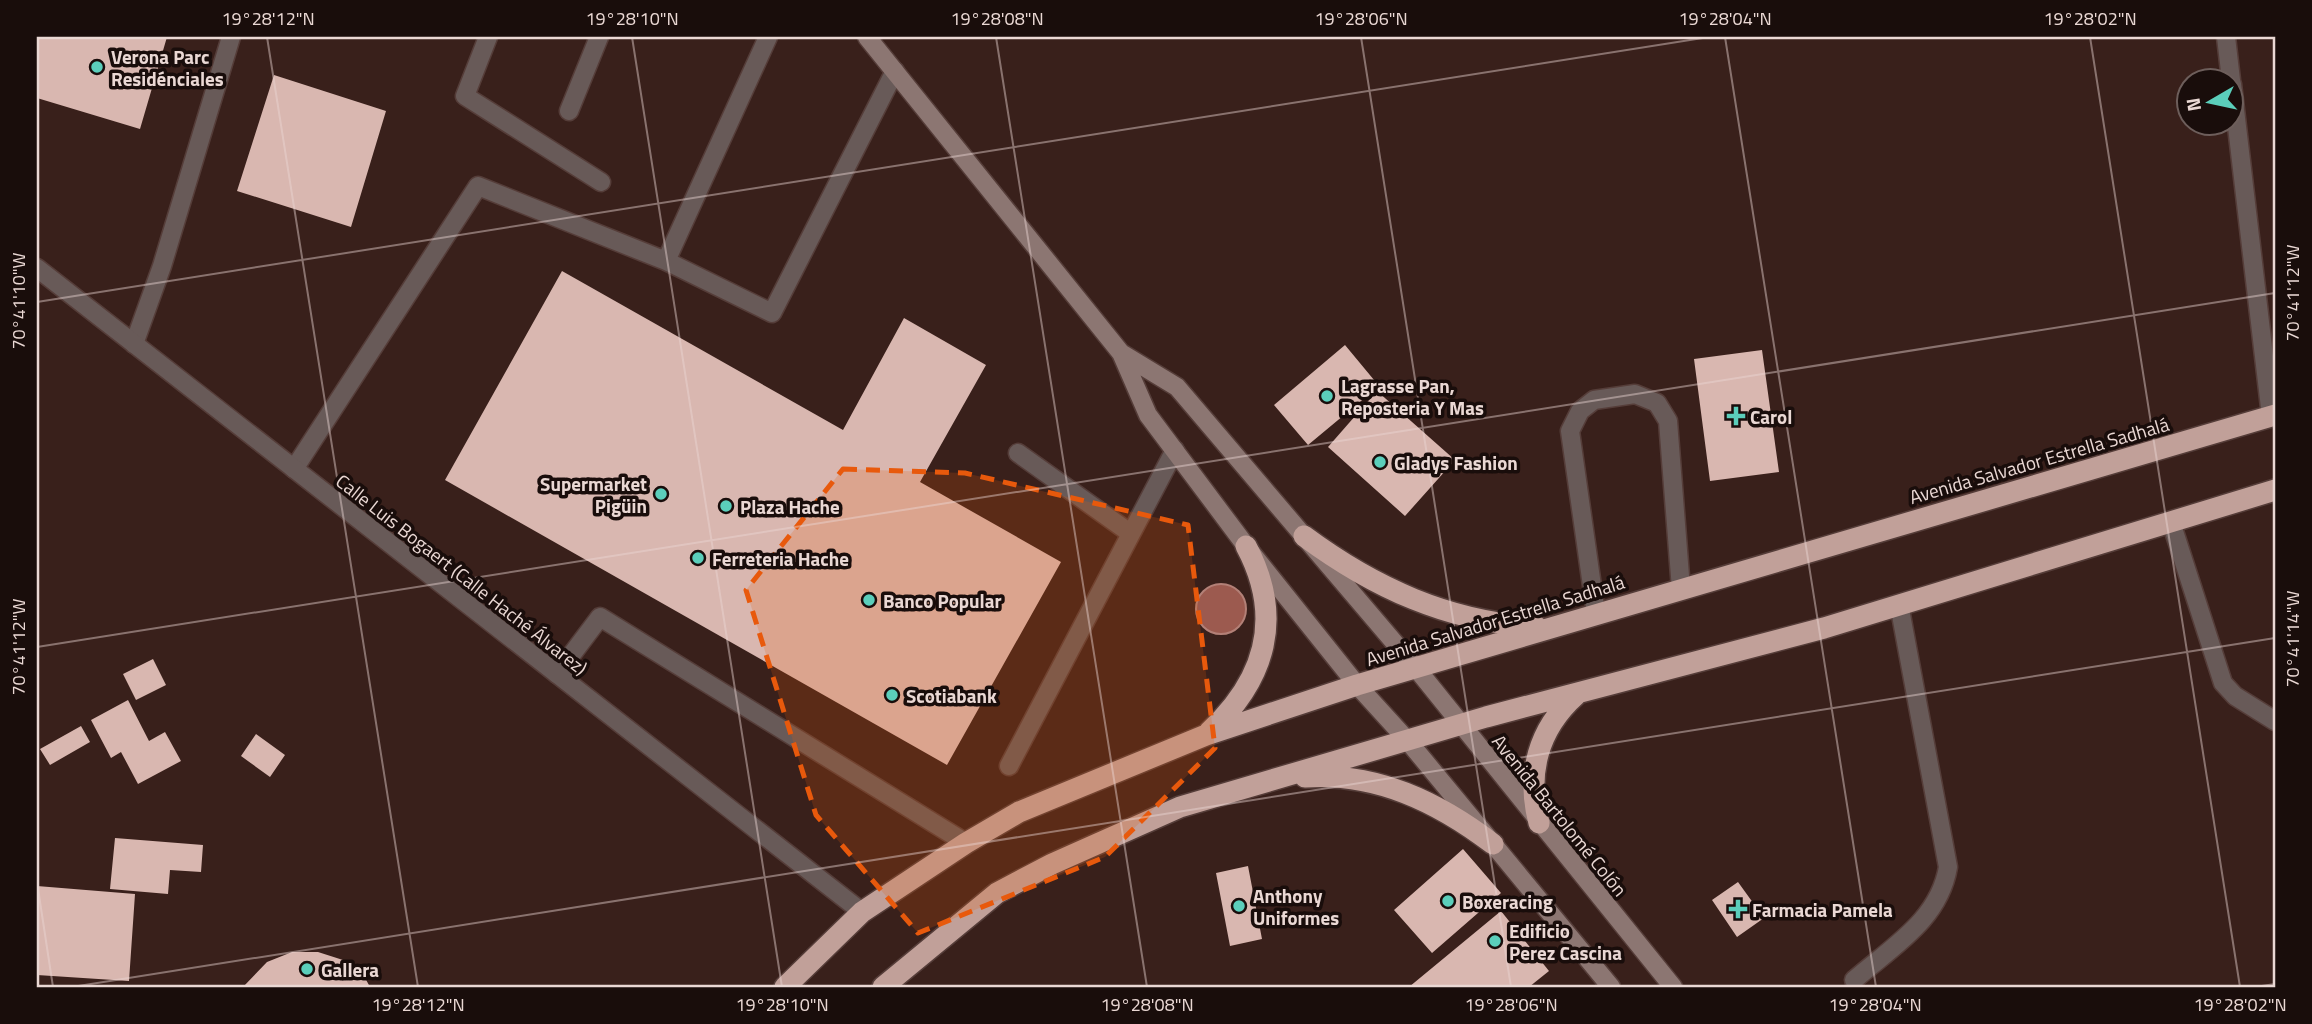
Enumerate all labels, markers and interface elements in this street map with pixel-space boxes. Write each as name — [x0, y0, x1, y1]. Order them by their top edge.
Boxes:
text: 19°28'12"N — [221, 5, 315, 32]
text: 19°28'10"N — [585, 5, 679, 32]
text: 19°28'08"N — [950, 5, 1044, 32]
text: 19°28'06"N — [1314, 5, 1408, 32]
text: 19°28'04"N — [1678, 5, 1772, 32]
text: 19°28'02"N — [2043, 5, 2137, 32]
place label: Verona Parc Residénciales — [111, 42, 224, 93]
marker: Verona Parc Residénciales — [89, 59, 105, 75]
north arrow — [2176, 66, 2246, 136]
text: N — [2177, 96, 2208, 114]
text: 70°41'12"W — [2279, 244, 2306, 341]
text: 70°41'10"W — [5, 252, 32, 349]
place label: Lagrasse Pan, Reposteria Y Mas — [1341, 371, 1484, 422]
marker: Lagrasse Pan, Reposteria Y Mas — [1319, 388, 1335, 404]
place label: Carol — [1750, 402, 1792, 431]
marker: Carol — [1728, 408, 1744, 424]
street label: Avenida Salvador Estrella Sadhalá — [1906, 409, 2173, 511]
place label: Gladys Fashion — [1394, 448, 1518, 477]
marker: Gladys Fashion — [1372, 454, 1388, 470]
street label: Calle Luis Bogaert (Calle Haché Álvarez) — [330, 466, 594, 682]
place label: Supermarket Pigüin — [540, 469, 647, 520]
marker: Supermarket Pigüin — [653, 486, 669, 502]
place label: Plaza Hache — [740, 492, 840, 521]
marker: Plaza Hache — [718, 498, 734, 514]
place label: Ferreteria Hache — [712, 544, 849, 573]
marker: Ferreteria Hache — [690, 550, 706, 566]
street label: Avenida Salvador Estrella Sadhalá — [1362, 567, 1628, 673]
place label: Banco Popular — [883, 586, 1002, 615]
text: 70°41'14"W — [2279, 590, 2306, 687]
marker: Banco Popular — [861, 592, 877, 608]
text: 70°41'12"W — [5, 598, 32, 695]
place label: Scotiabank — [906, 681, 997, 710]
marker: Scotiabank — [884, 687, 900, 703]
street label: Avenida Bartolomé Colón — [1485, 728, 1635, 902]
place label: Anthony Uniformes — [1253, 881, 1339, 932]
place label: Boxeracing — [1462, 887, 1553, 916]
marker: Boxeracing — [1440, 893, 1456, 909]
place label: Farmacia Pamela — [1752, 895, 1893, 924]
marker: Anthony Uniformes — [1231, 898, 1247, 914]
marker: Farmacia Pamela — [1730, 901, 1746, 917]
place label: Edificio Perez Cascina — [1509, 916, 1622, 967]
marker: Edificio Perez Cascina — [1487, 933, 1503, 949]
place label: Gallera — [321, 955, 379, 984]
marker: Gallera — [299, 961, 315, 977]
text: 19°28'12"N — [371, 991, 465, 1018]
text: 19°28'10"N — [735, 991, 829, 1018]
text: 19°28'08"N — [1100, 991, 1194, 1018]
text: 19°28'06"N — [1464, 991, 1558, 1018]
text: 19°28'04"N — [1828, 991, 1922, 1018]
text: 19°28'02"N — [2193, 991, 2287, 1018]

